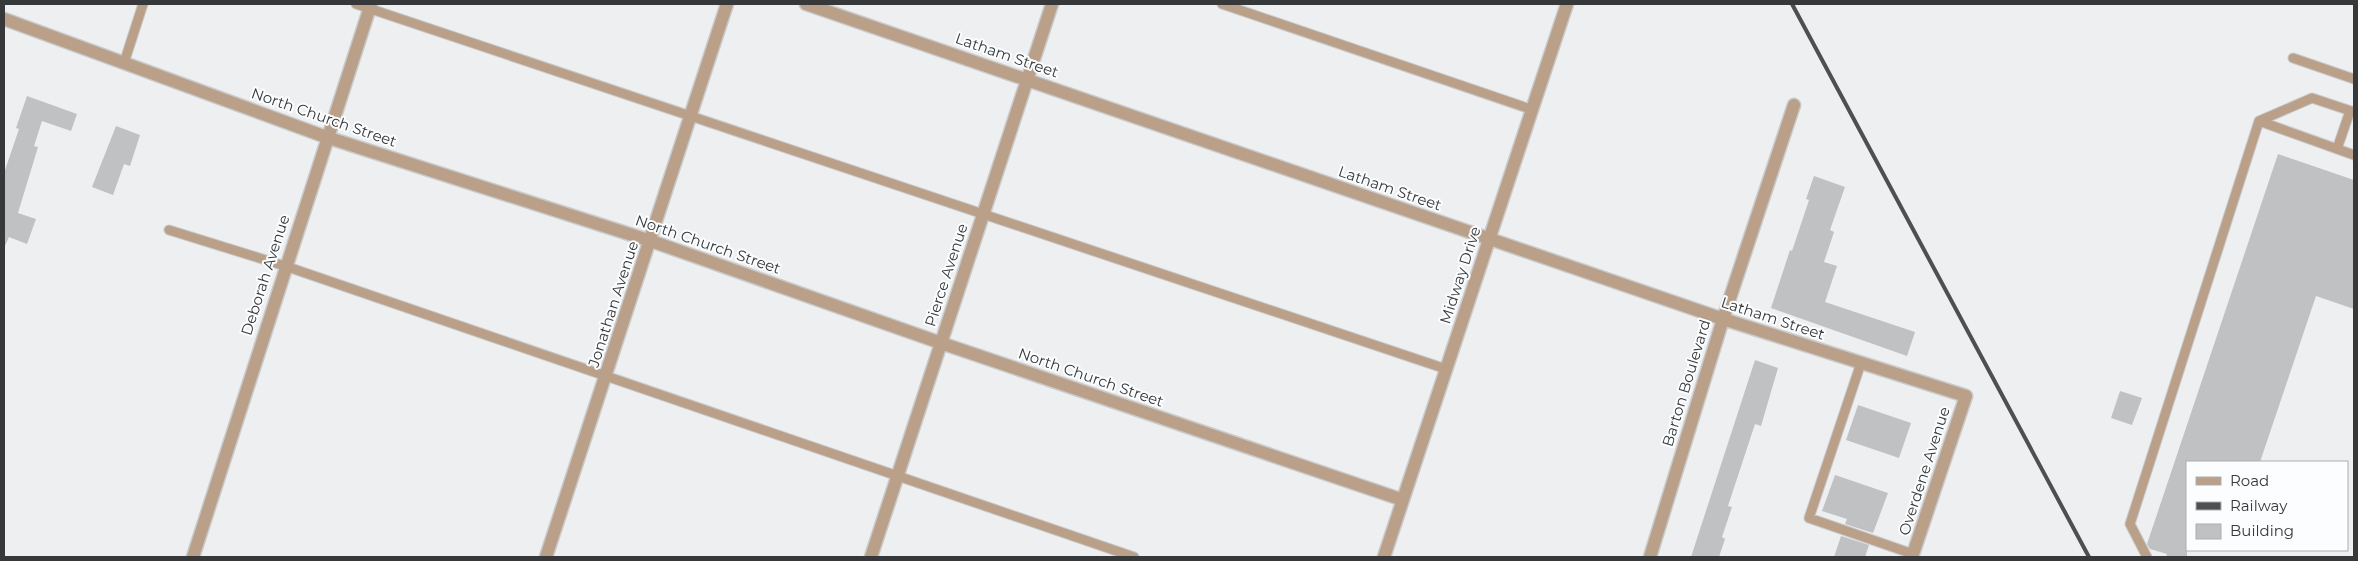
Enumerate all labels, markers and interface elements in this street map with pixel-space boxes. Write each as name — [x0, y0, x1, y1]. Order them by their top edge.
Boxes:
street label: Latham Street — [953, 28, 1061, 82]
street label: North Church Street — [249, 83, 399, 151]
street label: Latham Street — [1336, 161, 1444, 215]
street label: North Church Street — [633, 210, 783, 278]
street label: Deborah Avenue — [237, 212, 293, 338]
street label: Pierce Avenue — [920, 221, 972, 329]
street label: Midway Drive — [1435, 224, 1485, 326]
street label: Jonathan Avenue — [583, 238, 642, 371]
street label: Latham Street — [1719, 292, 1827, 344]
street label: Barton Boulevard — [1658, 317, 1714, 449]
street label: North Church Street — [1016, 343, 1166, 411]
street label: Overdene Avenue — [1894, 404, 1954, 538]
legend — [2186, 461, 2348, 551]
text: Road — [2230, 471, 2269, 490]
text: Railway — [2230, 496, 2288, 515]
text: Building — [2230, 521, 2294, 540]

